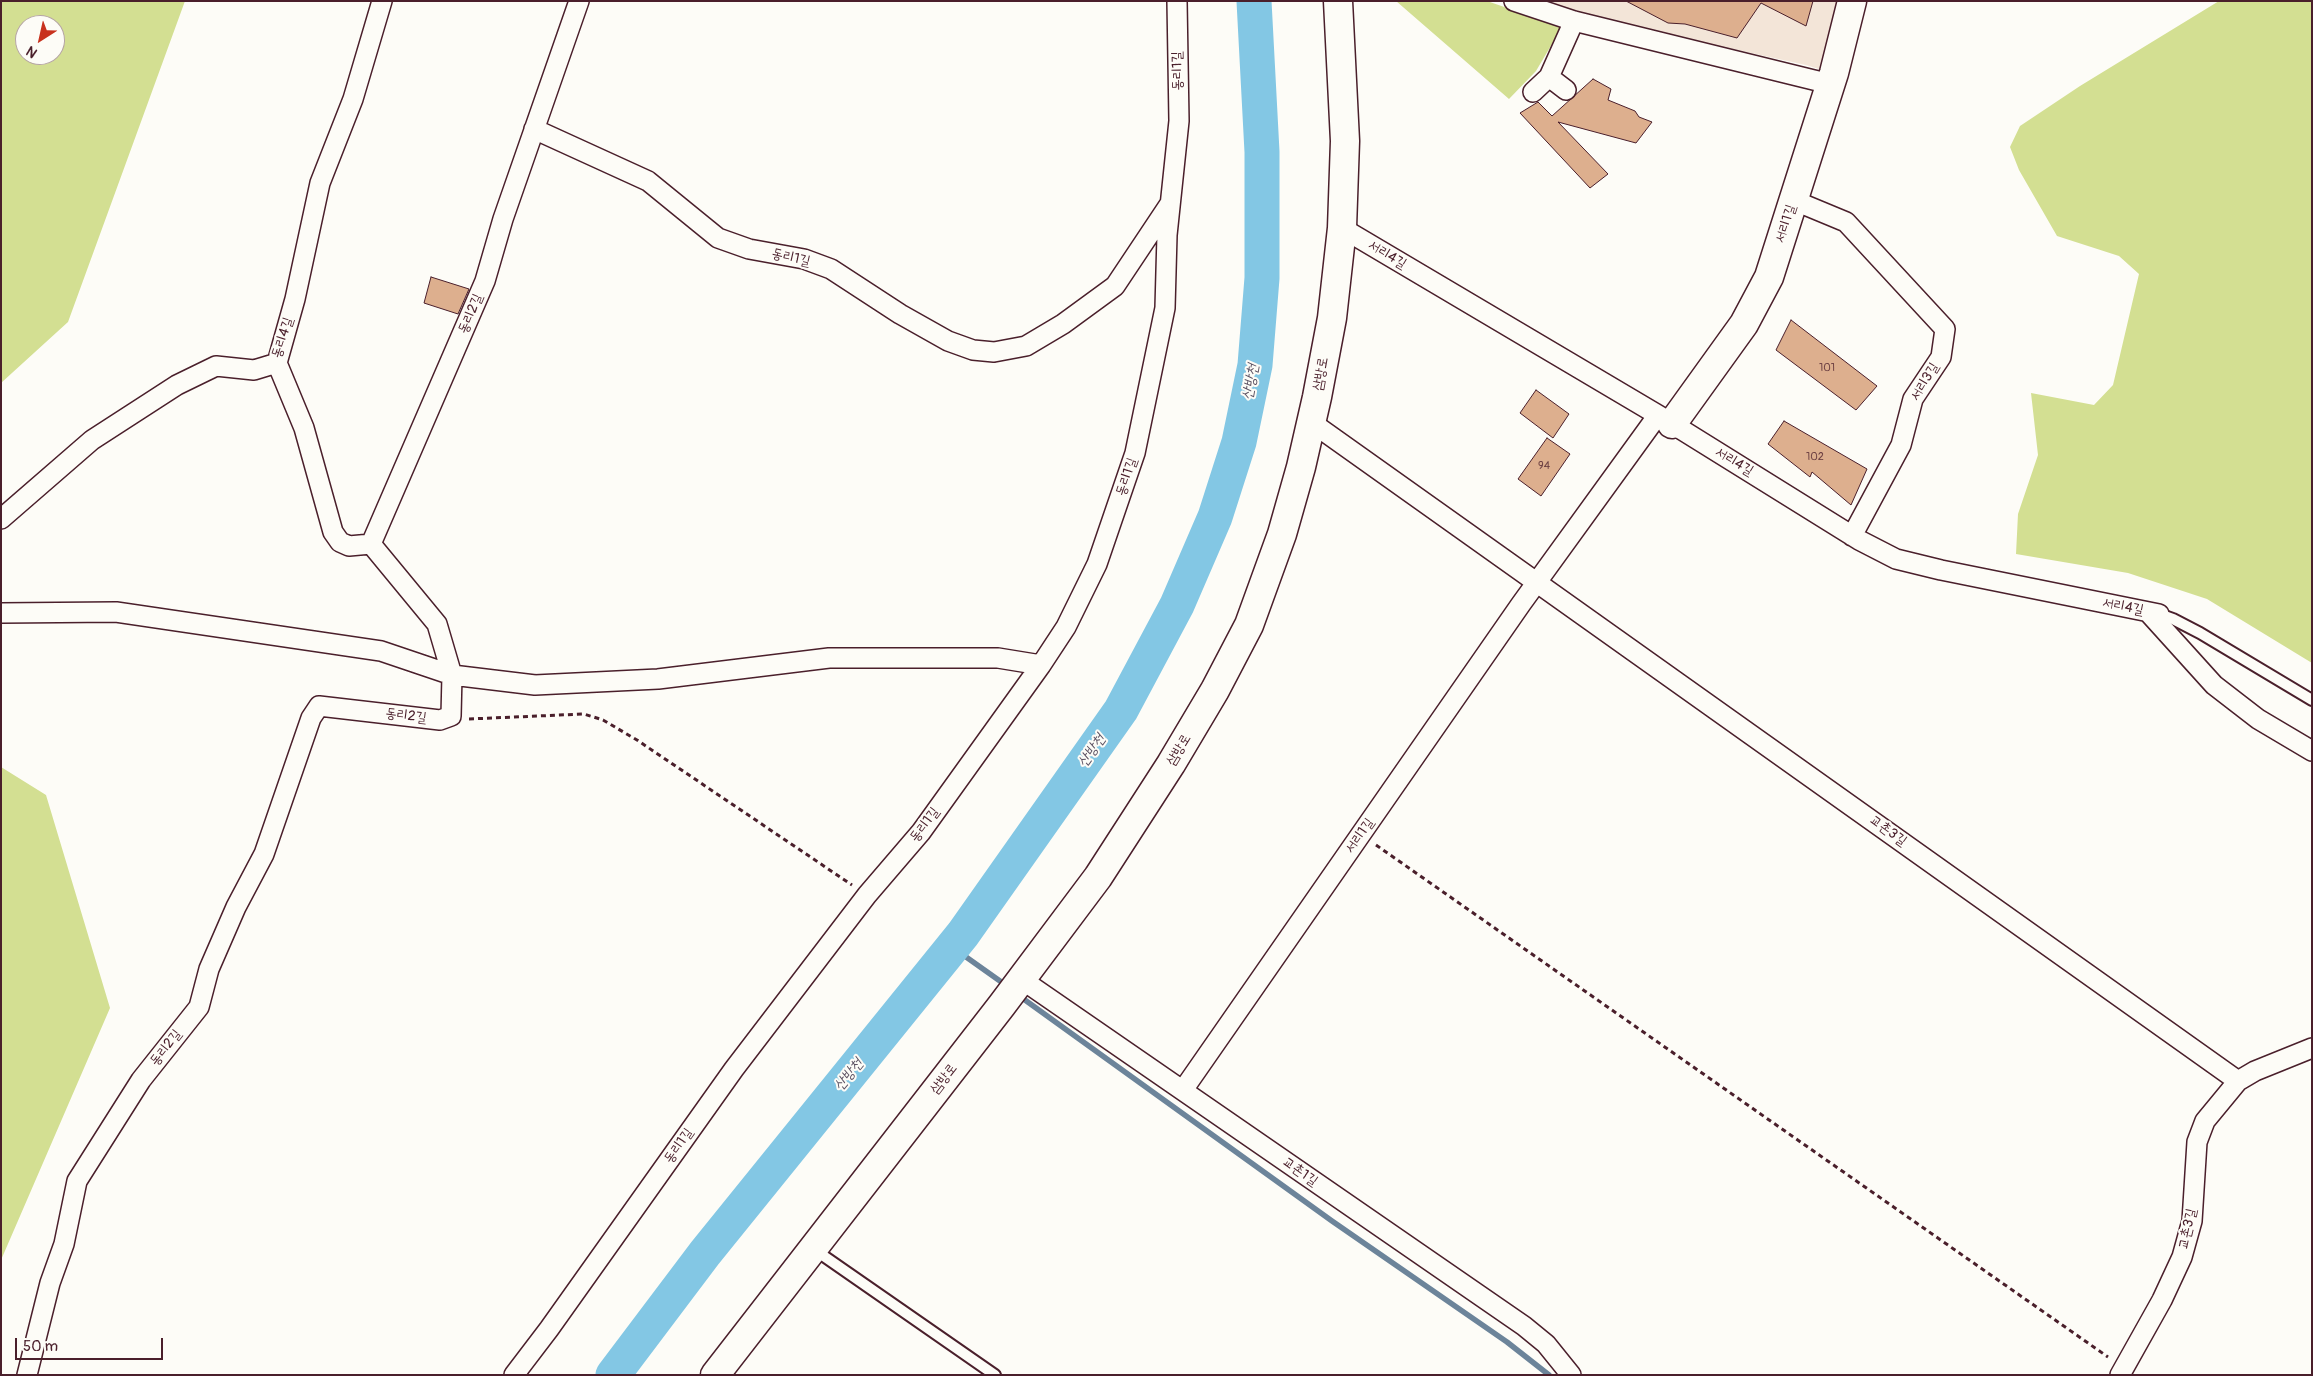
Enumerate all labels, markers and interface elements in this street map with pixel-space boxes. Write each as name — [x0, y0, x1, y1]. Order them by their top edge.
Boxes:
north arrow — [15, 15, 65, 65]
text: N — [23, 42, 40, 62]
street label: 동리1길 — [1169, 51, 1187, 91]
street label: 서리1길 — [1772, 203, 1800, 245]
street label: 서리4길 — [1365, 237, 1409, 273]
street label: 동리1길 — [770, 245, 812, 271]
street label: 동리2길 — [455, 292, 487, 336]
street label: 동리4길 — [269, 315, 297, 361]
street label: 삼방로 — [1310, 356, 1332, 392]
street label: 서리3길 — [1907, 360, 1943, 404]
house number: 101 — [1819, 361, 1835, 375]
water label: 산방천 — [1239, 363, 1263, 401]
street label: 서리4길 — [1712, 444, 1756, 480]
house number: 102 — [1806, 450, 1824, 464]
street label: 동리1길 — [1113, 456, 1141, 498]
house number: 94 — [1538, 459, 1550, 473]
street label: 서리4길 — [2101, 595, 2145, 619]
street label: 동리2길 — [384, 705, 428, 727]
water label: 산방천 — [1074, 731, 1110, 771]
street label: 삼방로 — [1163, 731, 1195, 769]
street label: 동리1길 — [906, 804, 944, 846]
street label: 교촌3길 — [1866, 812, 1910, 850]
street label: 서리1길 — [1342, 815, 1378, 857]
street label: 동리2길 — [147, 1026, 185, 1070]
water label: 산방천 — [831, 1055, 867, 1095]
street label: 삼방로 — [927, 1061, 961, 1097]
street label: 동리1길 — [661, 1125, 697, 1167]
street label: 교촌1길 — [1279, 1154, 1321, 1190]
street label: 교촌3길 — [2175, 1207, 2201, 1251]
scale bar — [18, 1328, 165, 1360]
text: 50 m — [23, 1337, 58, 1356]

